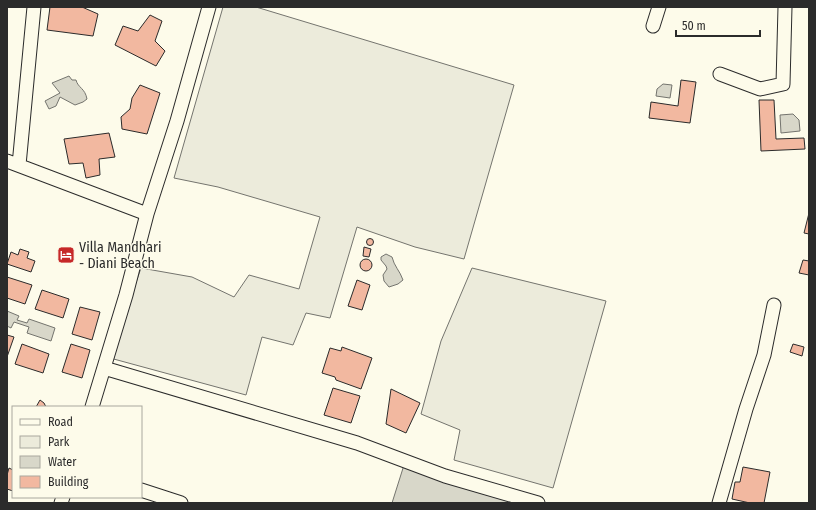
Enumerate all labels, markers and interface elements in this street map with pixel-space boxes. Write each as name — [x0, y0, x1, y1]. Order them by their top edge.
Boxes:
scale bar — [676, 12, 760, 38]
text: 50 m — [682, 19, 706, 33]
place label: Villa Mandhari - Diani Beach — [79, 239, 161, 272]
hotel icon: Villa Mandhari - Diani Beach — [56, 245, 76, 265]
legend — [12, 406, 142, 498]
text: Road — [48, 415, 73, 429]
text: Park — [48, 435, 70, 449]
text: Water — [48, 455, 77, 469]
text: Building — [48, 475, 89, 489]

